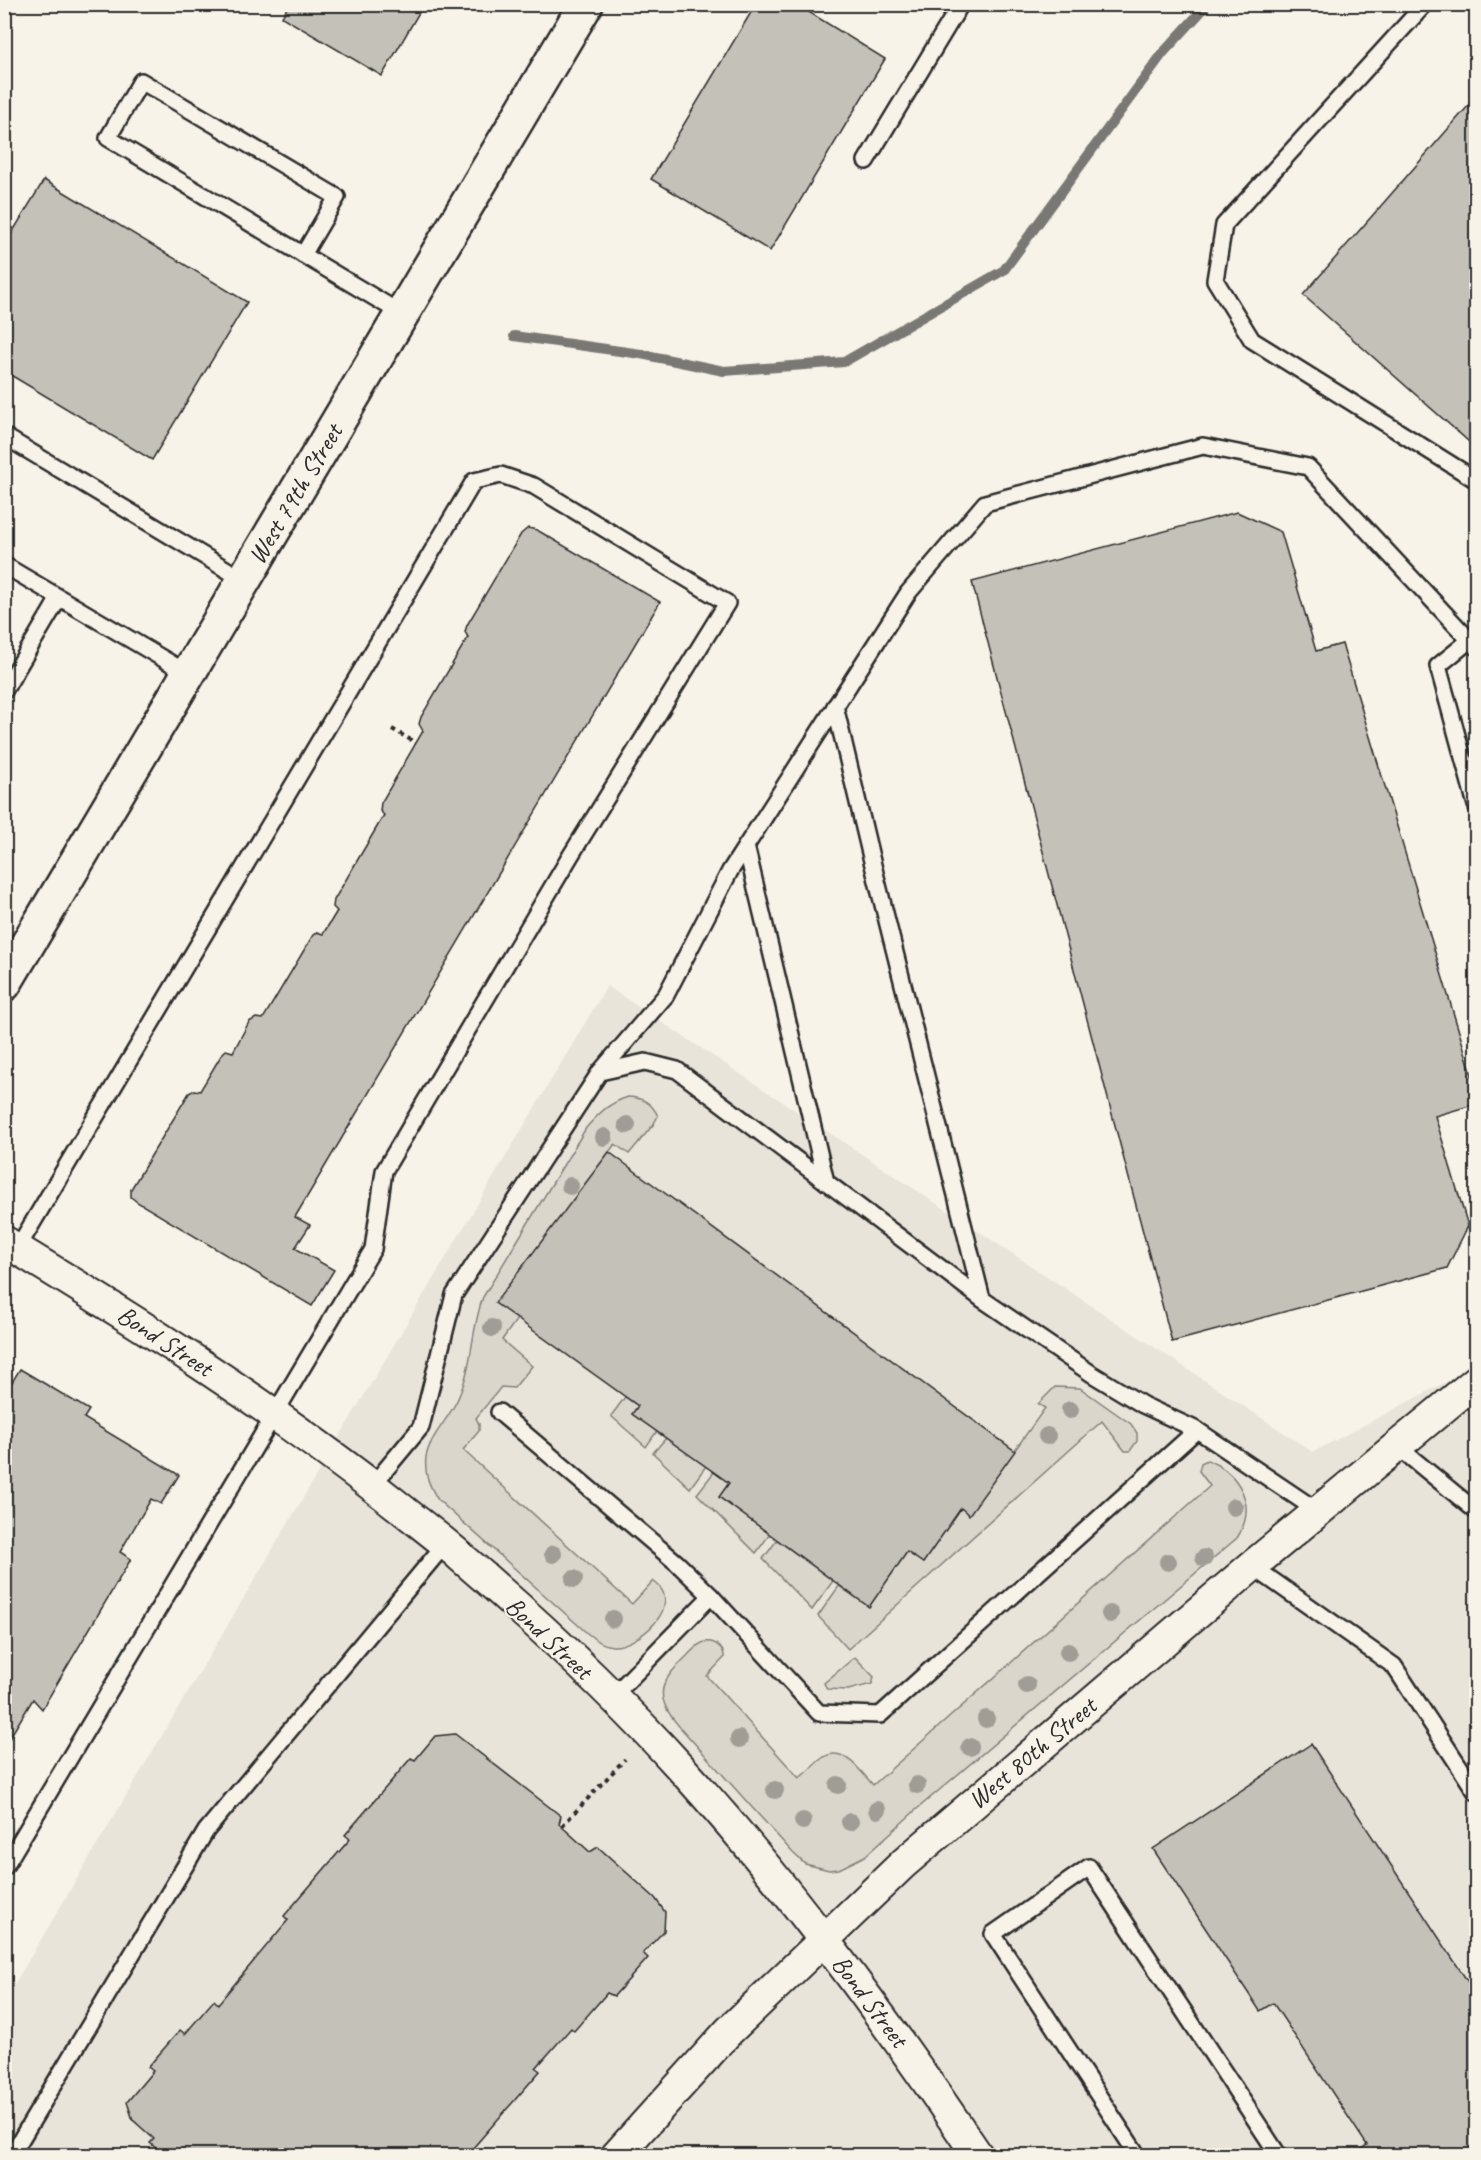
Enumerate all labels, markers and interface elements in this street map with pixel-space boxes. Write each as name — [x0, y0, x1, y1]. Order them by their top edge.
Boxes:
street label: West 79th Street — [240, 416, 351, 570]
street label: Bond Street — [111, 1298, 221, 1385]
street label: Bond Street — [499, 1589, 601, 1688]
street label: West 80th Street — [961, 1688, 1105, 1816]
street label: Bond Street — [825, 1948, 917, 2056]

